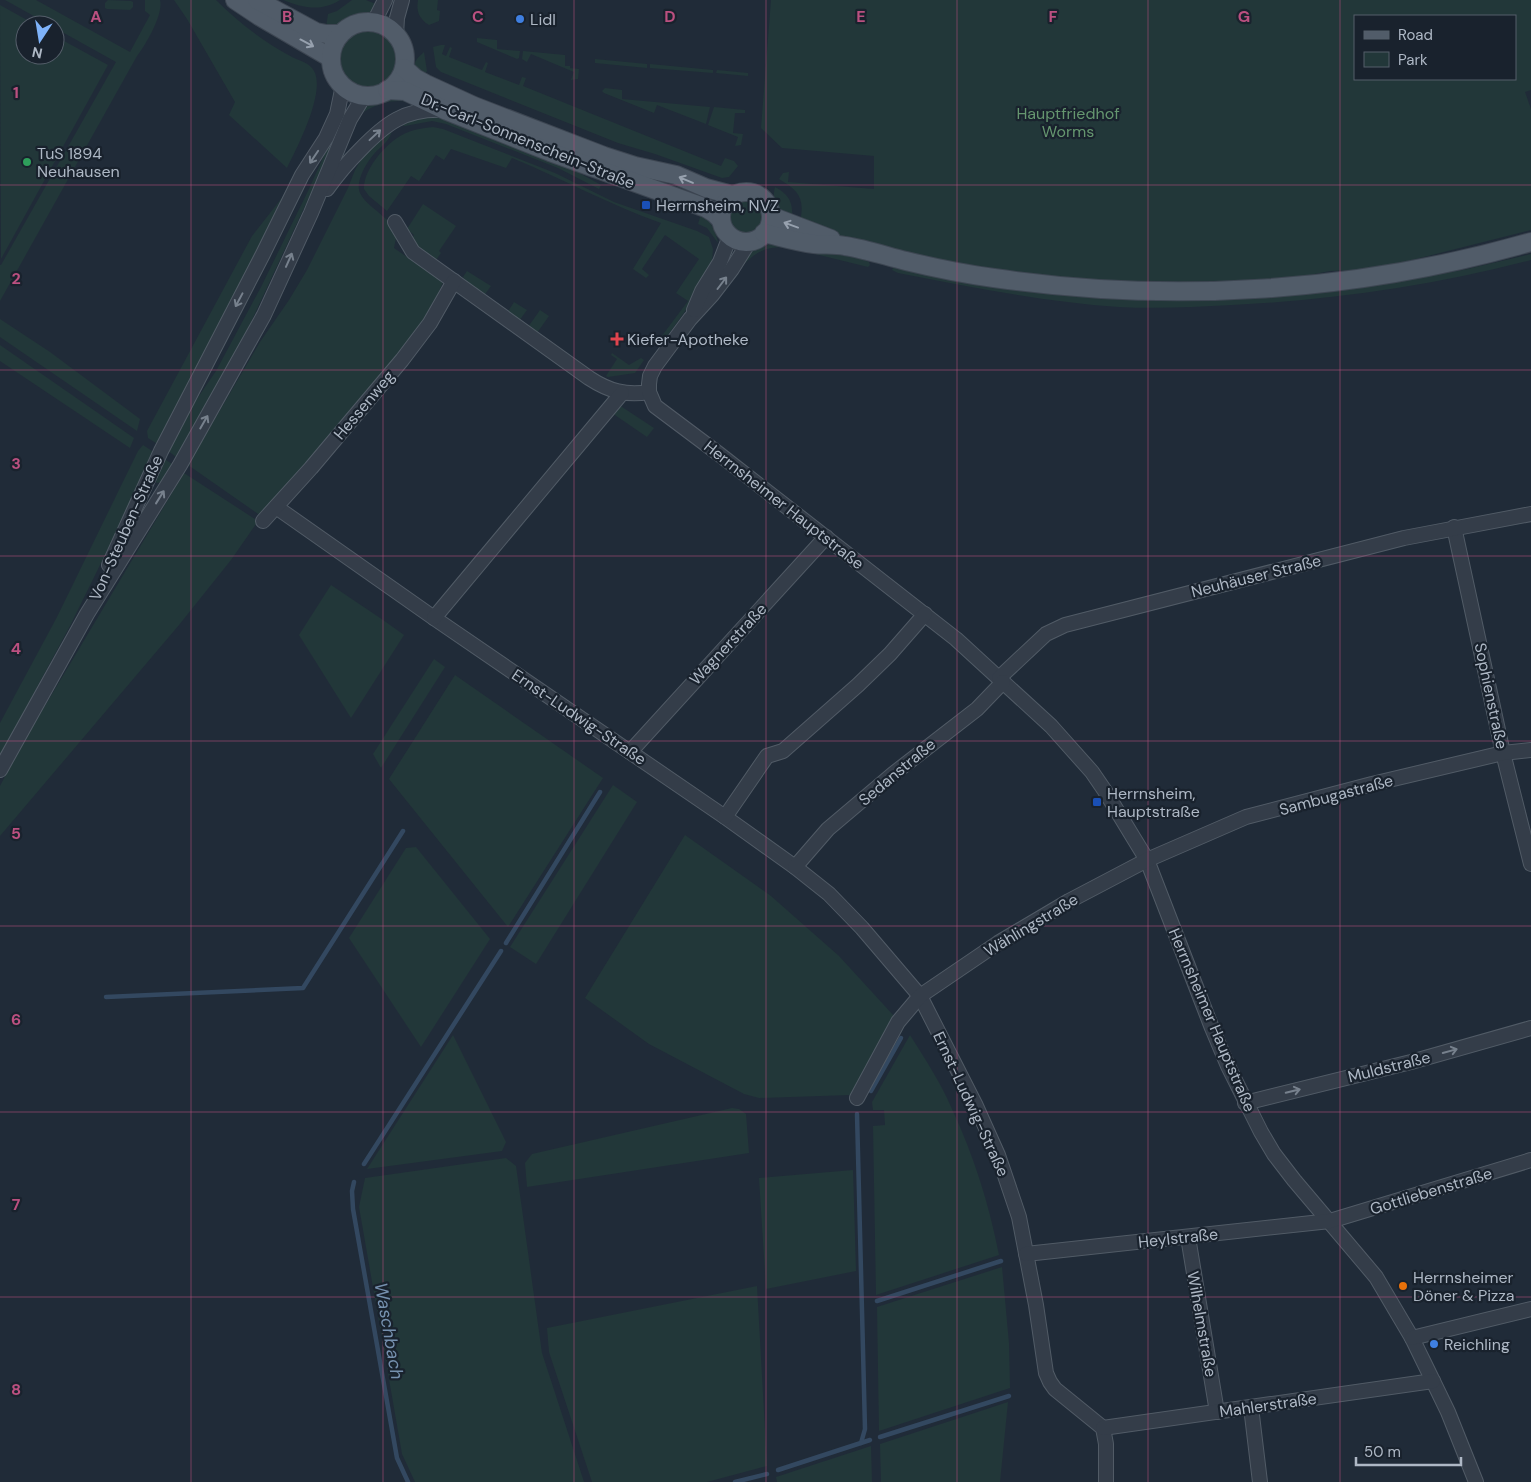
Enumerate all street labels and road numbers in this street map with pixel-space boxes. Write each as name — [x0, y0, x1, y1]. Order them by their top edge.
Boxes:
street label: Dr.-Carl-Sonnenschein-Straße — [418, 88, 638, 194]
street label: Hessenweg — [329, 366, 399, 444]
street label: Herrnsheimer Hauptstraße — [700, 436, 868, 574]
street label: Von-Steuben-Straße — [84, 452, 168, 604]
street label: Neuhäuser Straße — [1189, 550, 1323, 602]
street label: Wagnerstraße — [685, 599, 771, 689]
street label: Sophienstraße — [1469, 641, 1513, 751]
street label: Ernst-Ludwig-Straße — [508, 664, 650, 770]
street label: Sedanstraße — [854, 734, 940, 810]
street label: Sambugastraße — [1277, 770, 1395, 820]
street label: Wählingstraße — [980, 889, 1082, 961]
street label: Herrnsheimer Hauptstraße — [1164, 925, 1260, 1115]
street label: Ernst-Ludwig-Straße — [928, 1028, 1014, 1180]
street label: Muldstraße — [1346, 1047, 1432, 1087]
street label: Gottliebenstraße — [1367, 1162, 1495, 1220]
street label: Heylstraße — [1137, 1223, 1219, 1253]
street label: Wilhelmstraße — [1182, 1269, 1222, 1379]
street label: Mahlerstraße — [1218, 1388, 1318, 1422]

